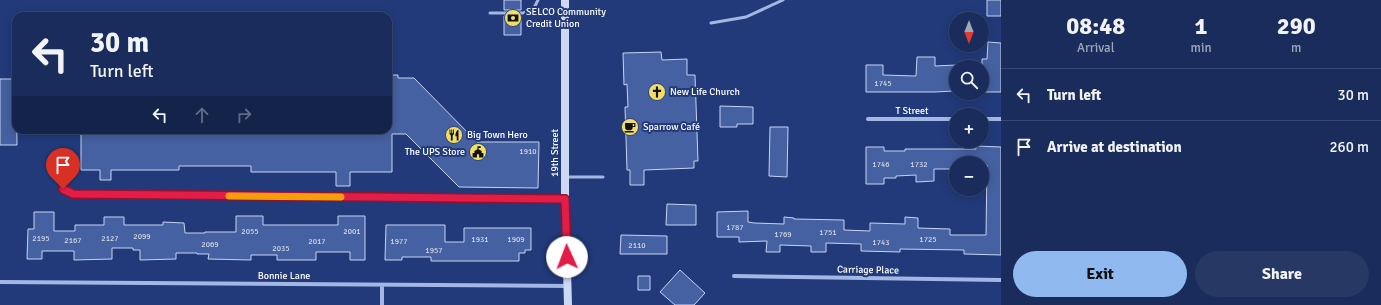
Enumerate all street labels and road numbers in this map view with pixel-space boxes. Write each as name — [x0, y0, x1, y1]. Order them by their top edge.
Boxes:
street label: T Street — [895, 105, 929, 117]
street label: 19th Street — [549, 129, 561, 177]
street label: Carriage Place — [837, 263, 899, 277]
street label: Bonnie Lane — [258, 270, 310, 282]

